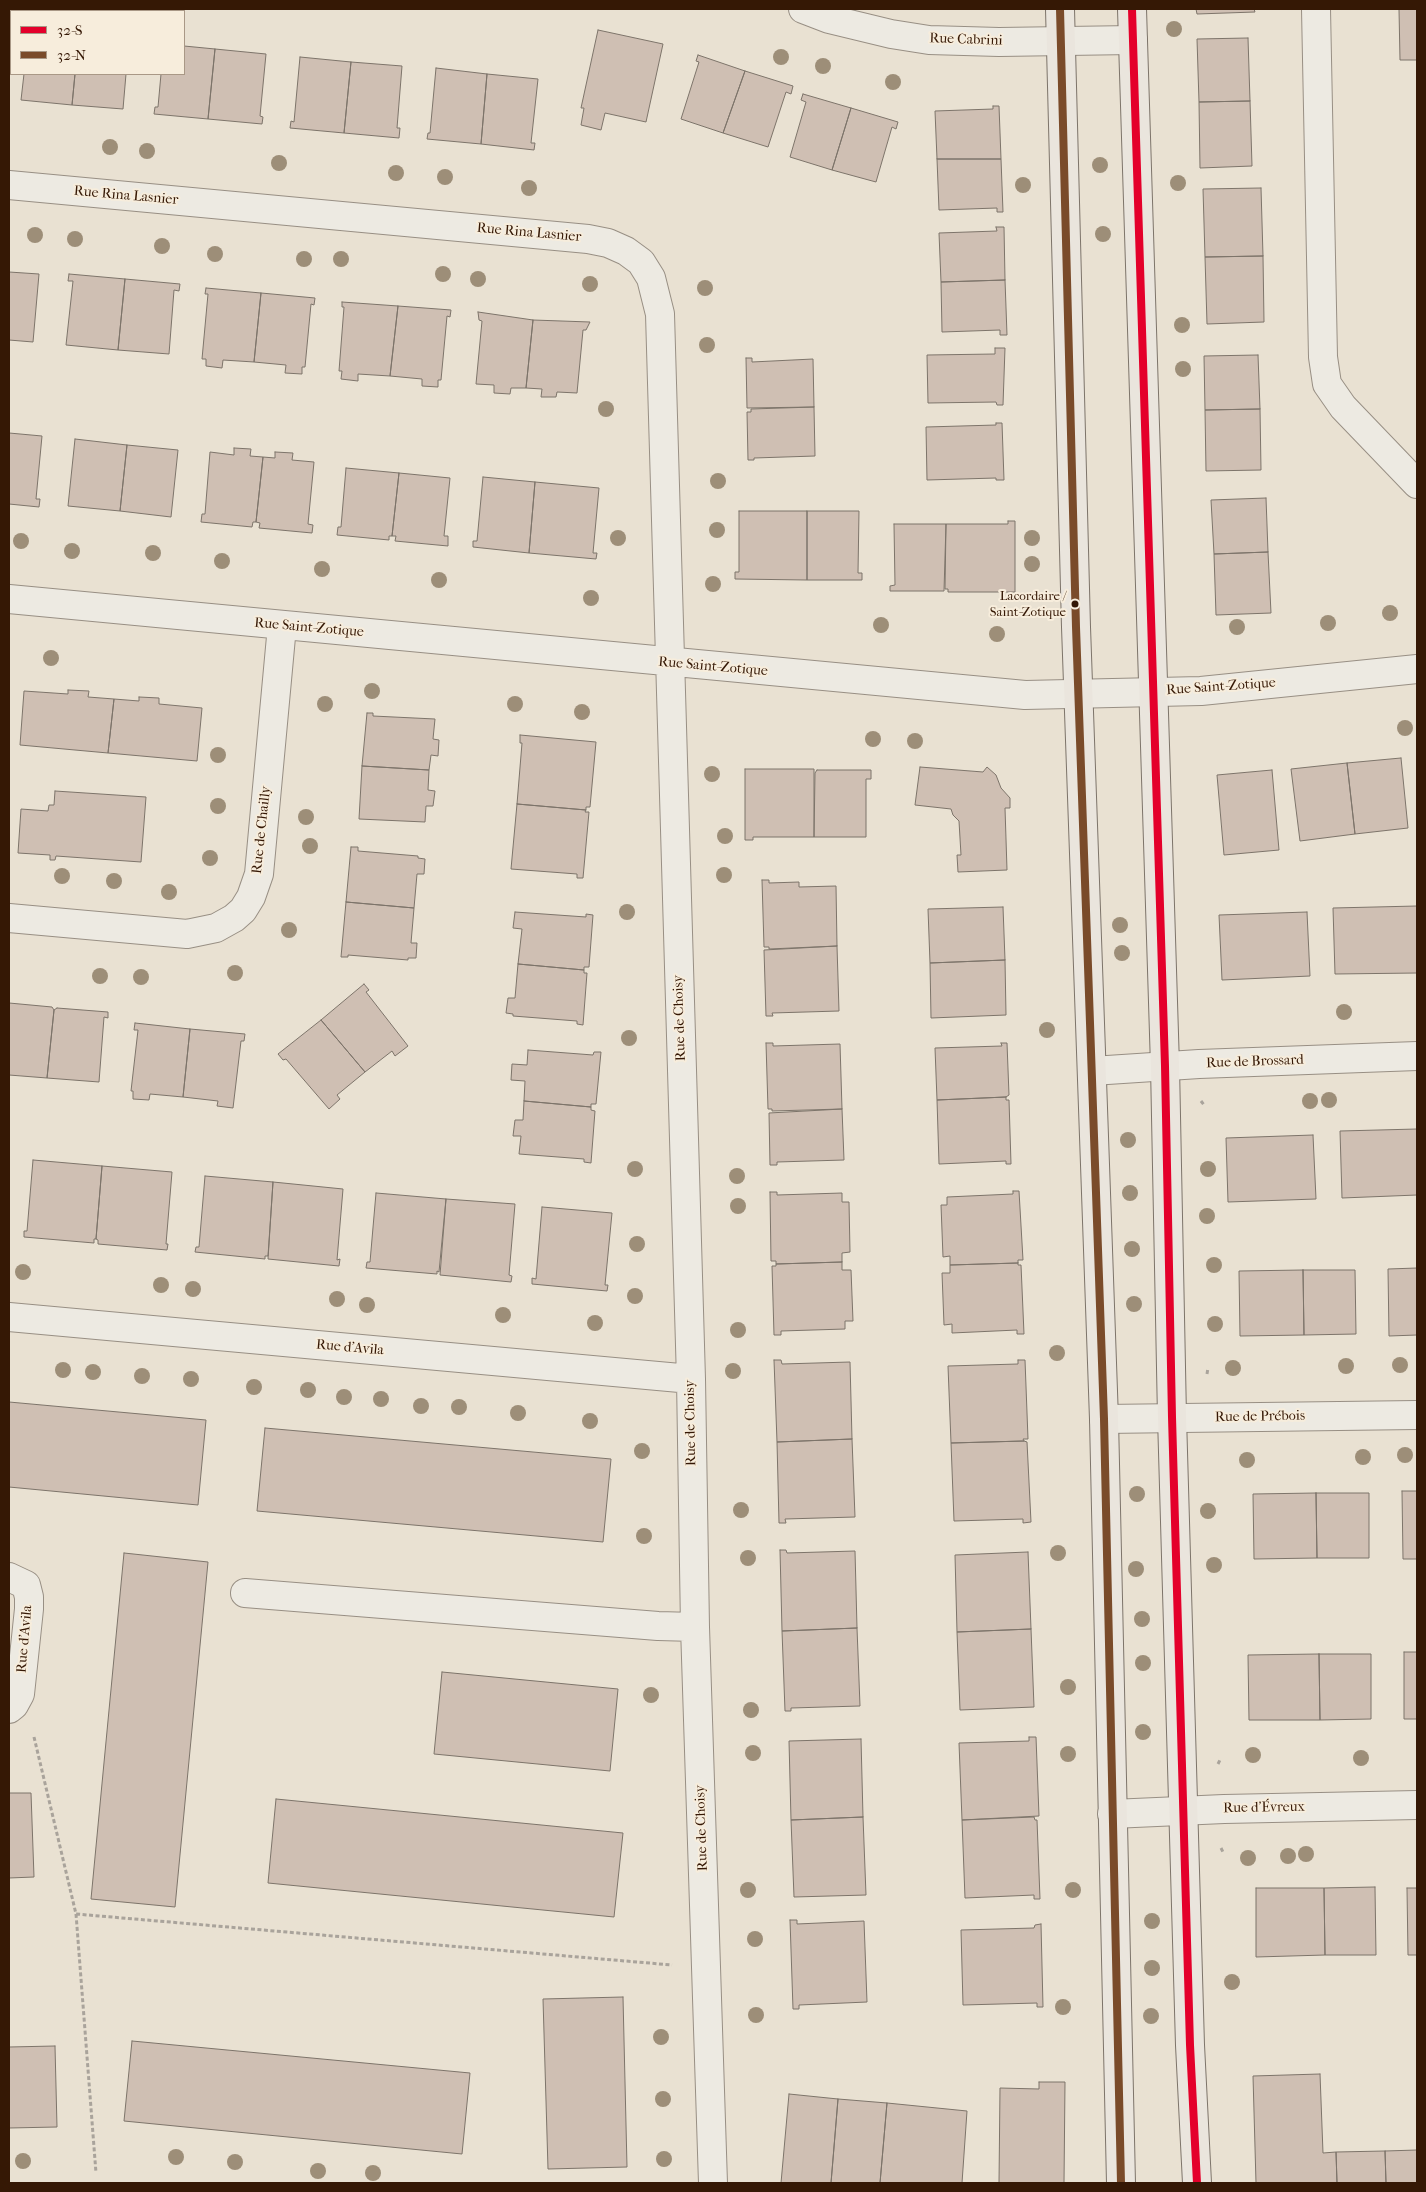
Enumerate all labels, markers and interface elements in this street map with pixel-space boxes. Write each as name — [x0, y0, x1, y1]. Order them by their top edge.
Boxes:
legend — [10, 10, 185, 75]
text: 32-S — [57, 21, 83, 39]
street label: Rue Cabrini — [929, 30, 1003, 50]
text: 32-N — [57, 46, 86, 64]
street label: Rue Rina Lasnier — [73, 183, 179, 209]
street label: Rue Rina Lasnier — [476, 220, 582, 246]
place label: Lacordaire / Saint-Zotique — [990, 589, 1066, 620]
marker: Lacordaire / Saint-Zotique — [1070, 599, 1080, 609]
street label: Rue Saint-Zotique — [254, 615, 364, 641]
street label: Rue Saint-Zotique — [658, 654, 768, 680]
street label: Rue Saint-Zotique — [1166, 675, 1276, 699]
street label: Rue de Chailly — [249, 785, 275, 875]
street label: Rue de Choisy — [670, 975, 690, 1061]
street label: Rue de Brossard — [1206, 1052, 1304, 1072]
street label: Rue d'Avila — [315, 1337, 385, 1359]
street label: Rue de Choisy — [682, 1380, 700, 1466]
street label: Rue de Prébois — [1215, 1408, 1305, 1426]
street label: Rue d'Avila — [14, 1604, 36, 1674]
street label: Rue de Choisy — [692, 1785, 712, 1871]
street label: Rue d'Évreux — [1223, 1799, 1305, 1817]

